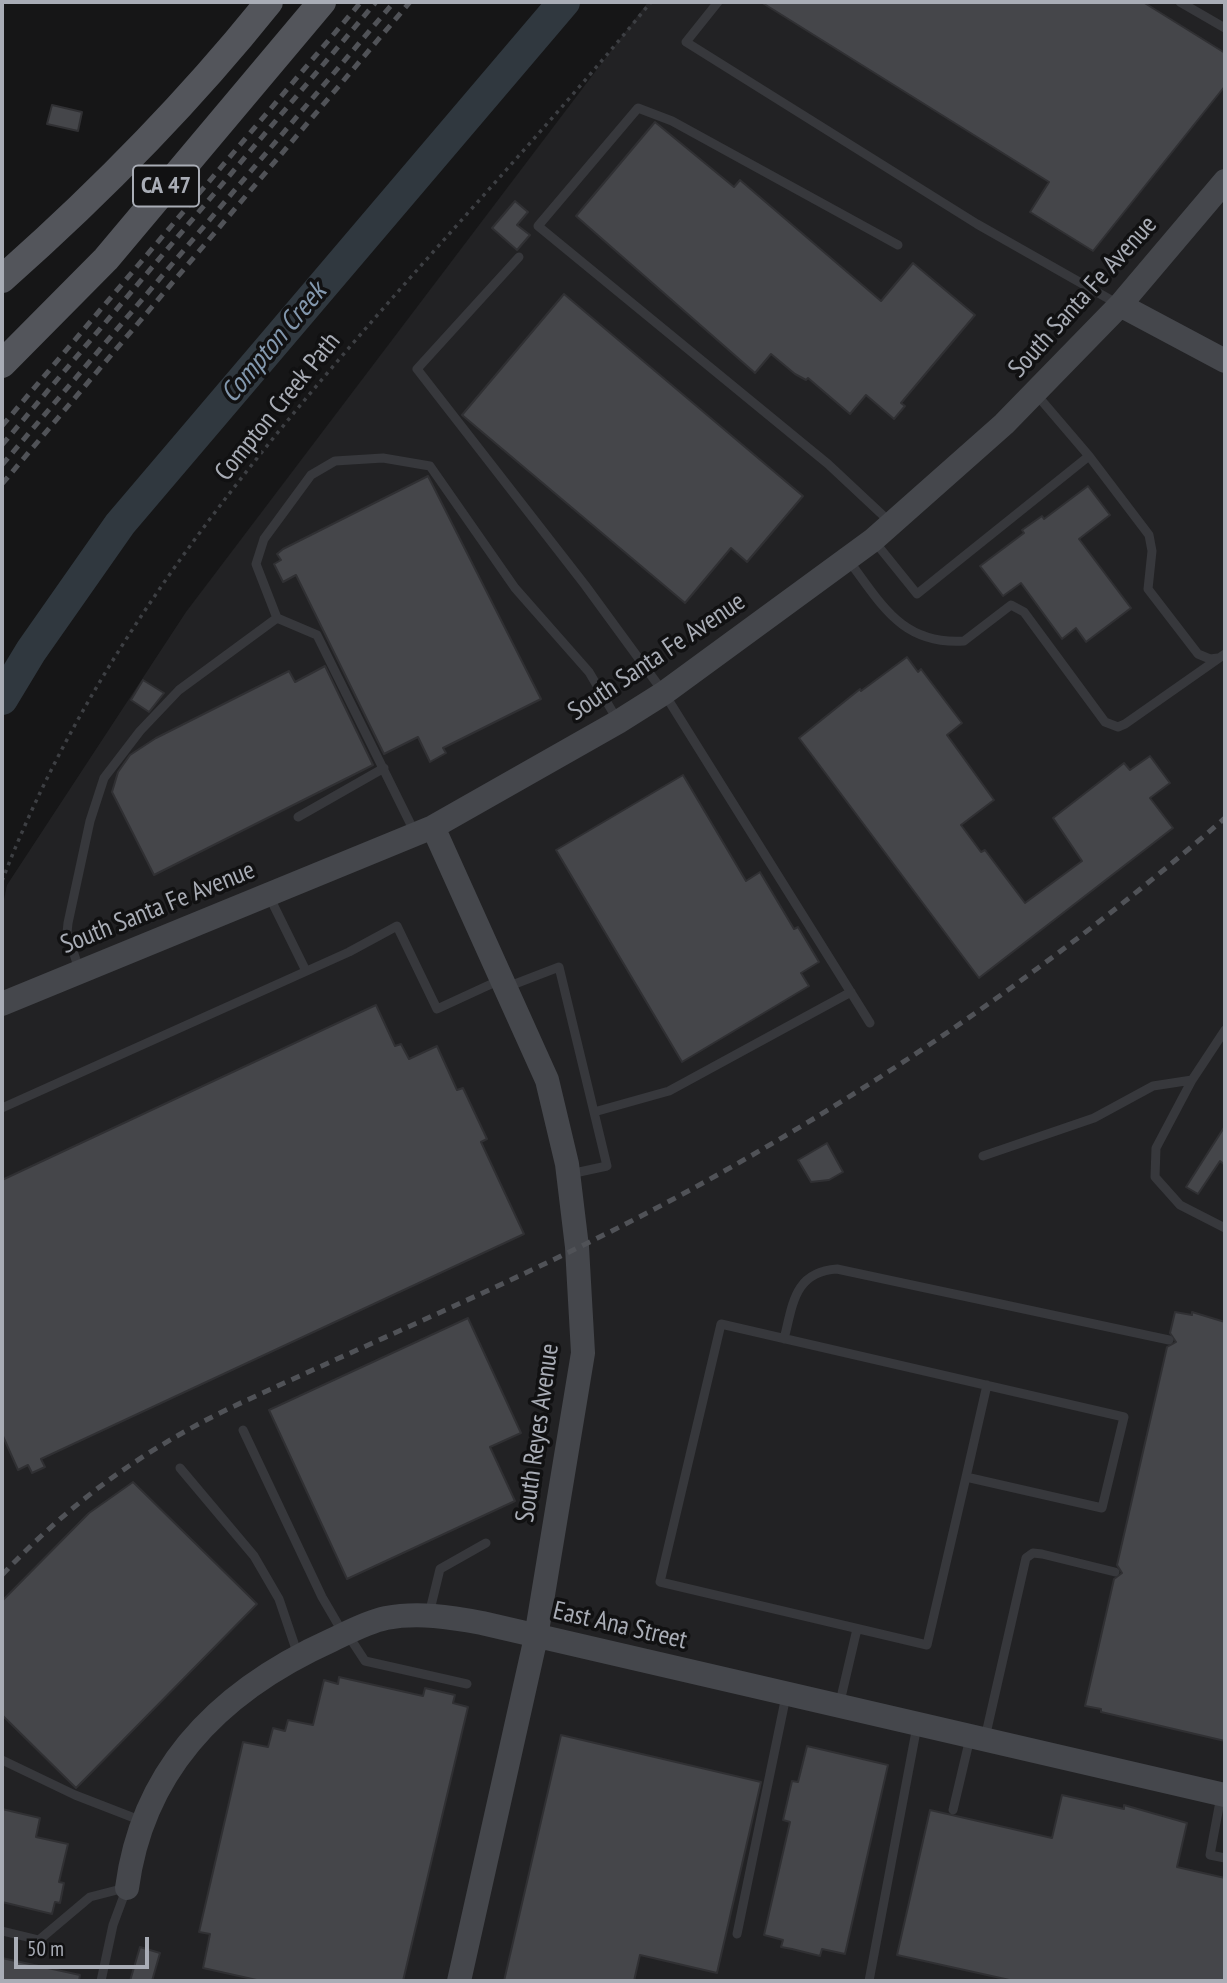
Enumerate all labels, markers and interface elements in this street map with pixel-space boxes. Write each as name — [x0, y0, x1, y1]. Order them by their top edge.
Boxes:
road number: CA 47 — [133, 166, 199, 206]
street label: South Santa Fe Avenue — [1002, 210, 1164, 384]
water label: Compton Creek — [214, 276, 334, 410]
street label: Compton Creek Path — [209, 327, 347, 487]
street label: South Santa Fe Avenue — [563, 586, 751, 728]
street label: South Santa Fe Avenue — [56, 855, 260, 961]
street label: South Reyes Avenue — [510, 1342, 566, 1524]
street label: East Ana Street — [550, 1595, 690, 1657]
scale bar — [18, 1924, 152, 1968]
text: 50 m — [27, 1935, 64, 1962]

